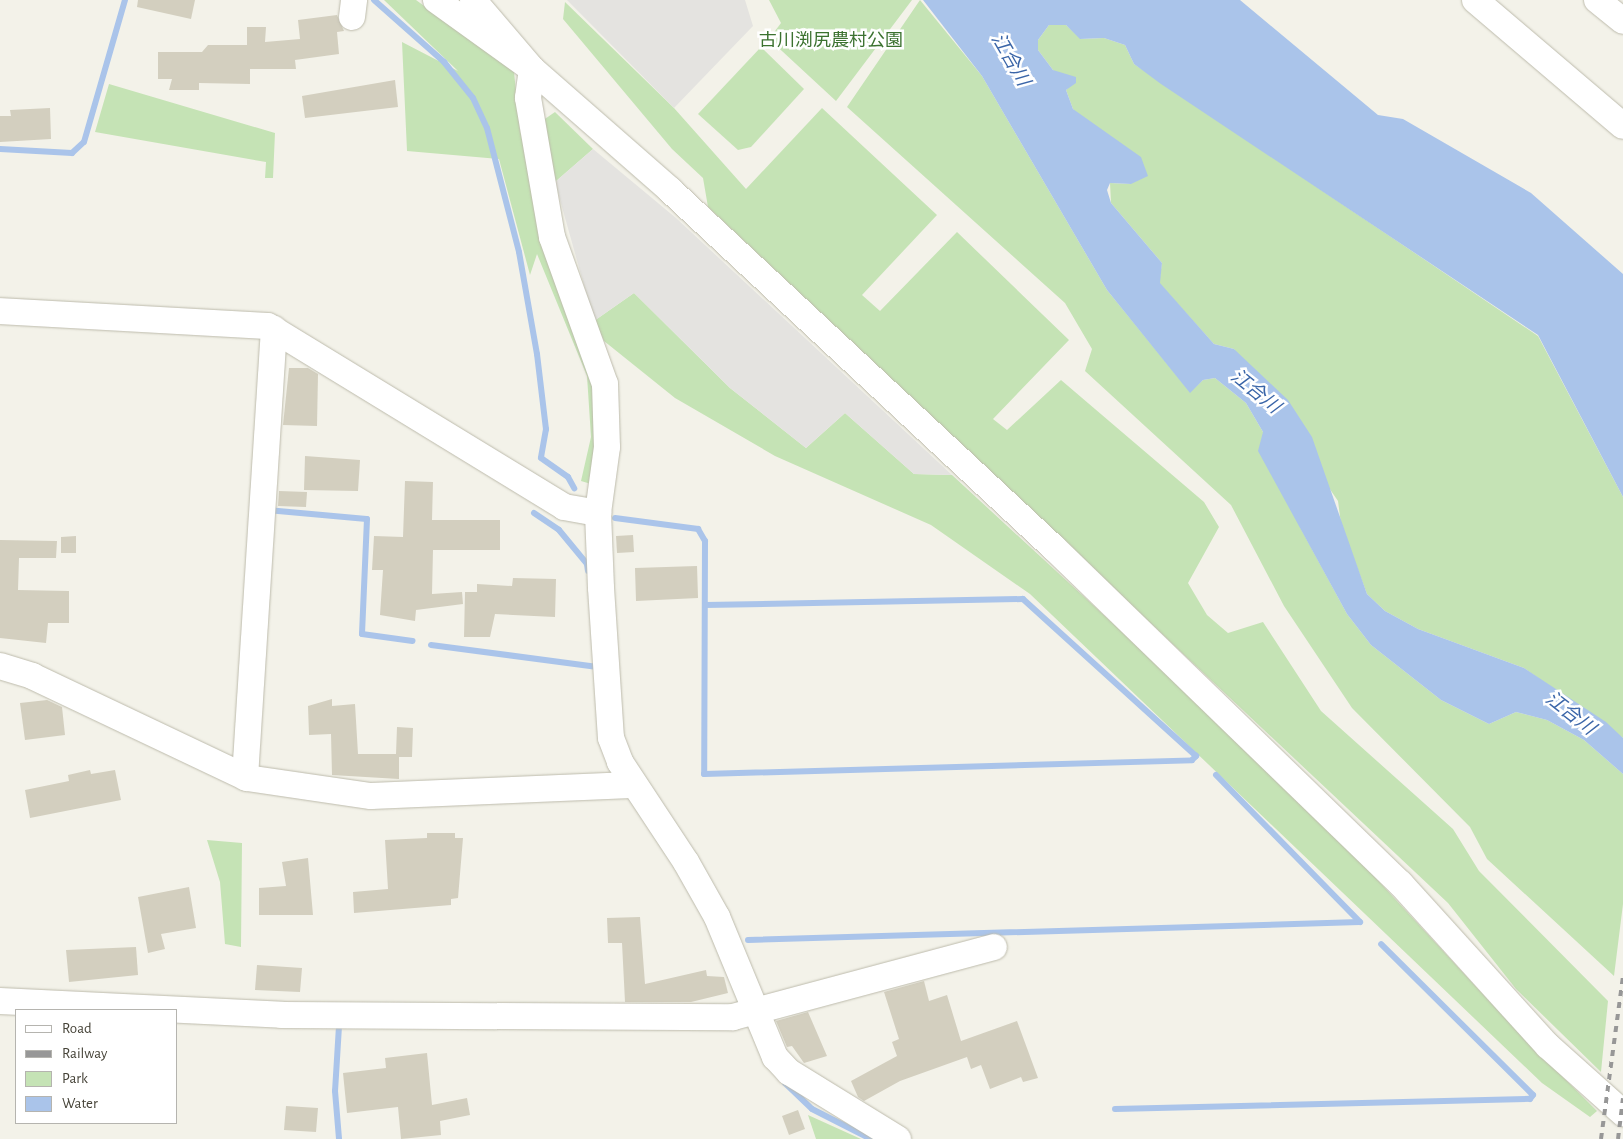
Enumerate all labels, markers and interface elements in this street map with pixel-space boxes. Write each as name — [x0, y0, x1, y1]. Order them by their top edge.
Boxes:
park label: 古川渕尻農村公園 — [759, 30, 903, 52]
water label: 江合川 — [986, 30, 1034, 90]
water label: 江合川 — [1226, 365, 1284, 419]
water label: 江合川 — [1541, 687, 1599, 741]
legend — [15, 1009, 178, 1124]
text: Road — [62, 1021, 92, 1036]
text: Railway — [62, 1046, 107, 1061]
text: Park — [62, 1071, 88, 1086]
text: Water — [62, 1096, 98, 1111]

